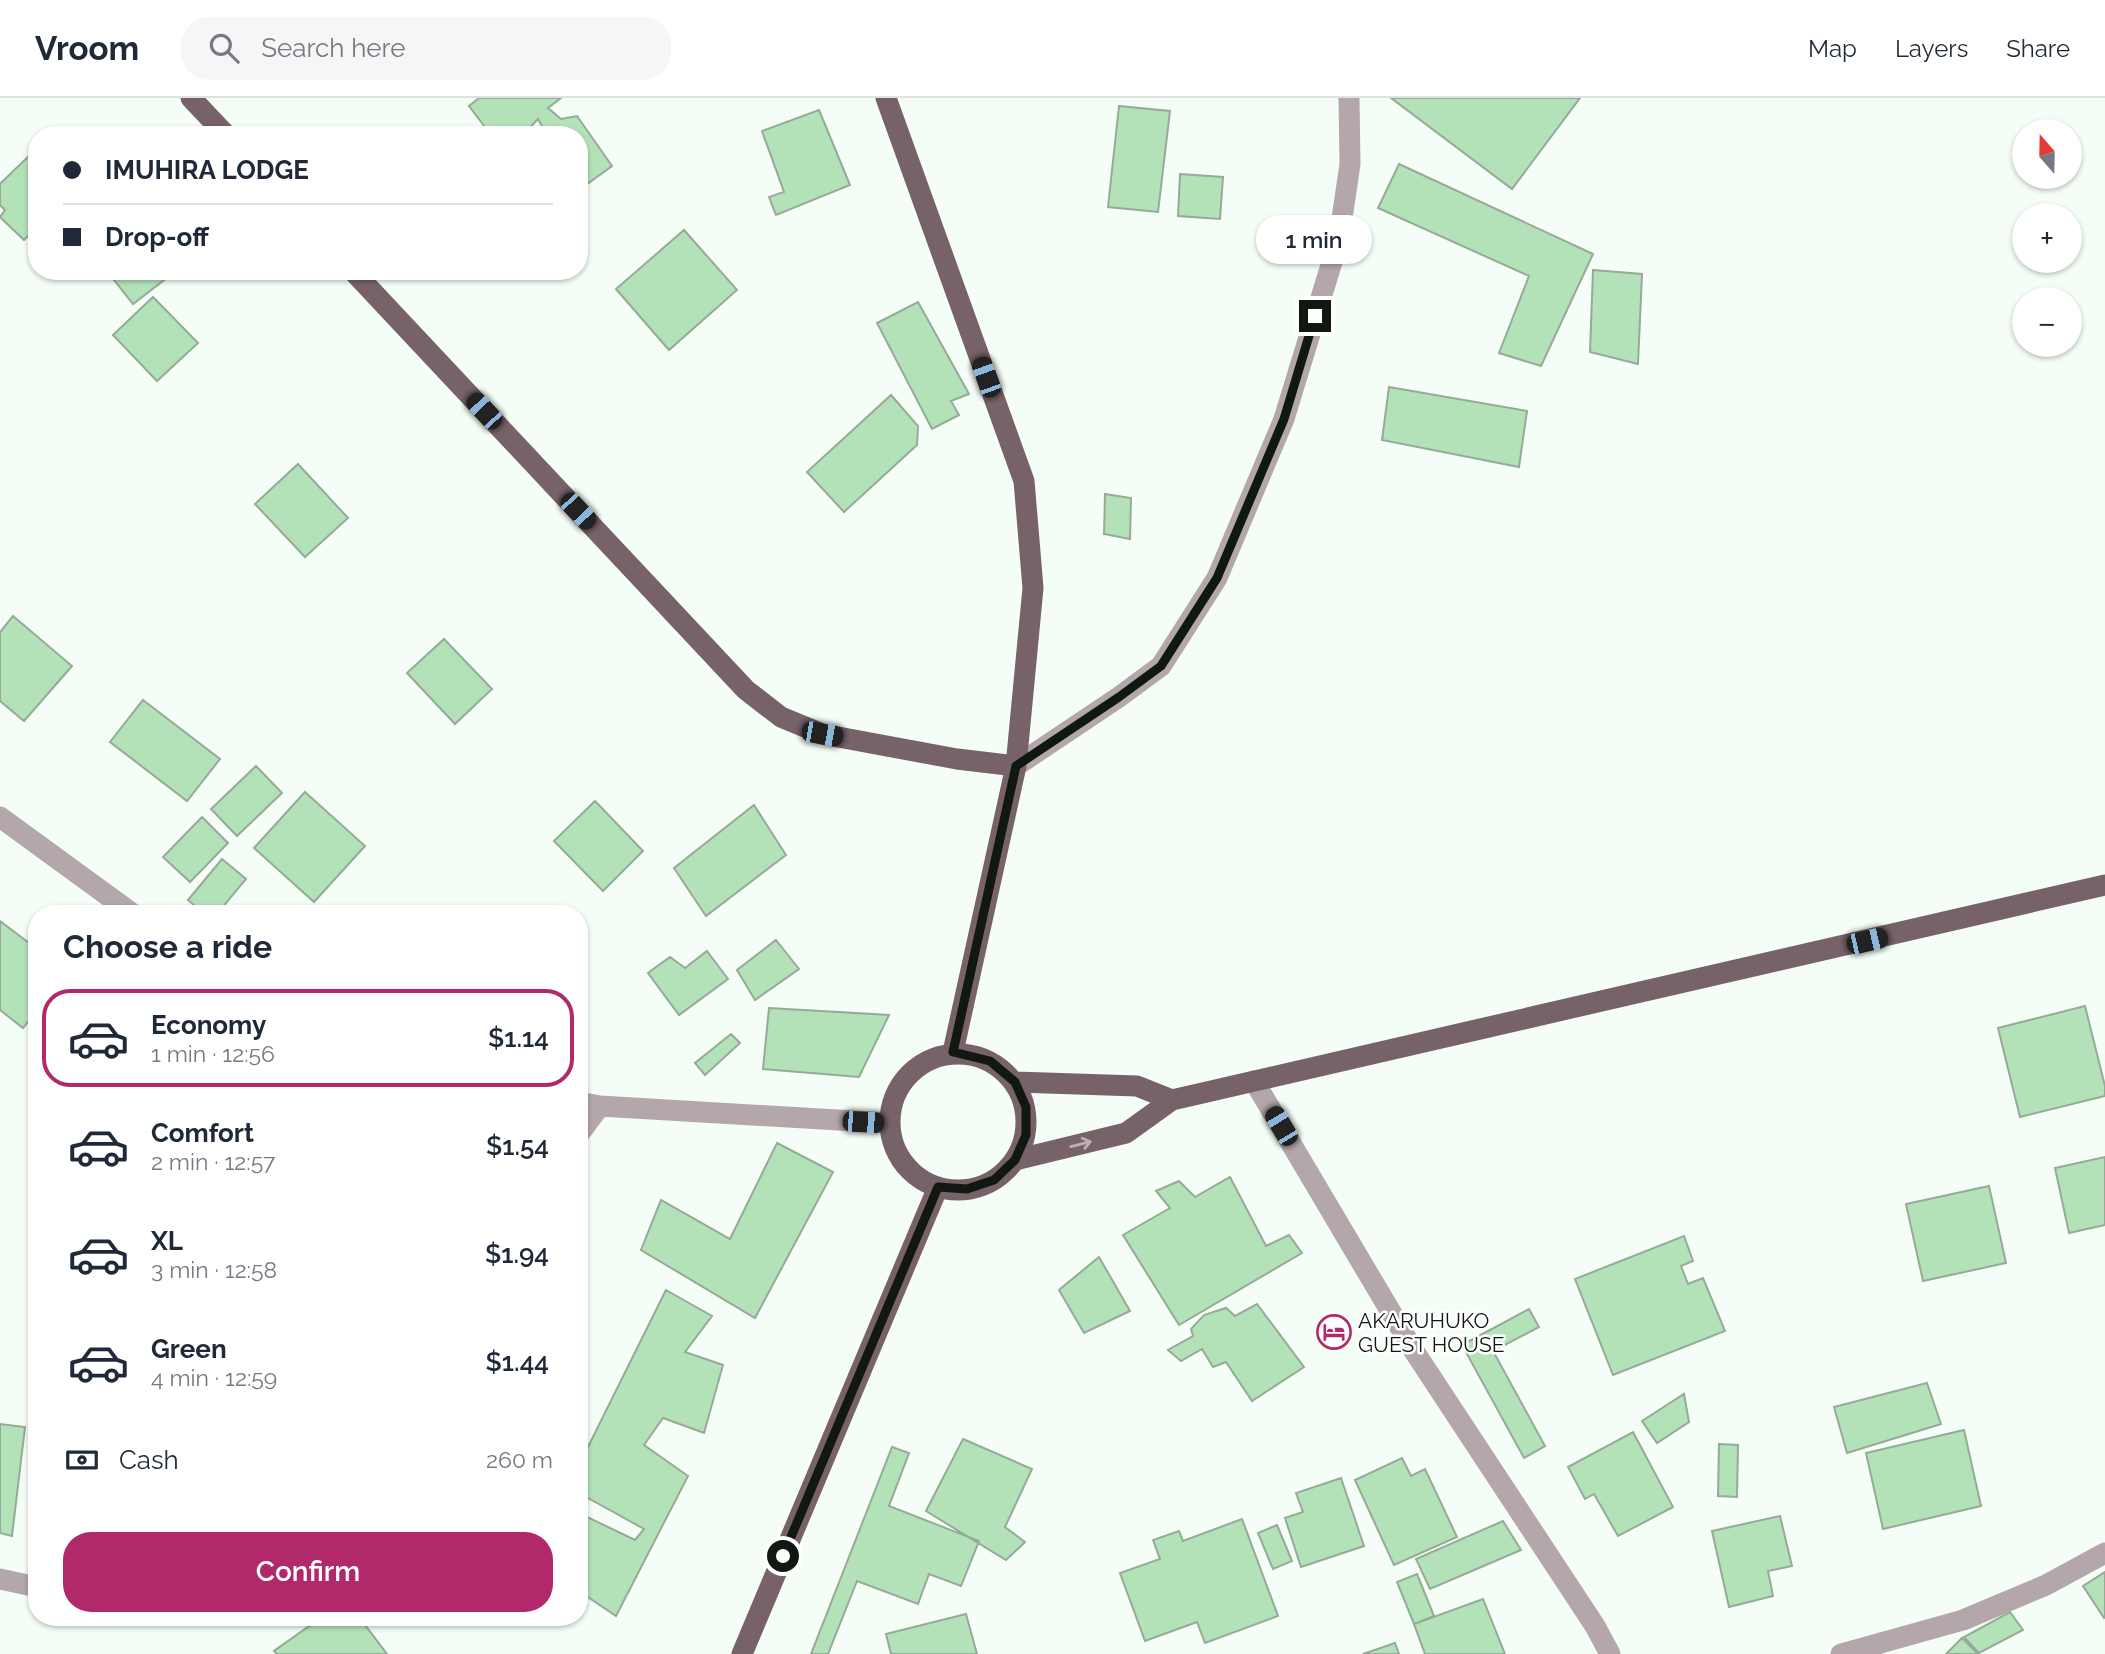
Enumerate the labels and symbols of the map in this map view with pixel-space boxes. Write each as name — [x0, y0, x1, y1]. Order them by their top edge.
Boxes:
north arrow — [2012, 119, 2082, 189]
callout: 1 min — [1257, 214, 1373, 264]
route end — [1299, 300, 1331, 332]
car — [969, 354, 1004, 400]
car — [462, 388, 507, 434]
car — [556, 488, 601, 534]
car — [800, 720, 845, 748]
car — [1845, 926, 1890, 956]
car — [1262, 1103, 1301, 1149]
car — [842, 1110, 885, 1134]
one-way arrow — [1070, 1137, 1092, 1150]
place label: AKARUHUKO GUEST HOUSE — [1358, 1308, 1505, 1357]
hotel icon: AKARUHUKO GUEST HOUSE — [1315, 1313, 1353, 1351]
route start — [767, 1540, 799, 1572]

